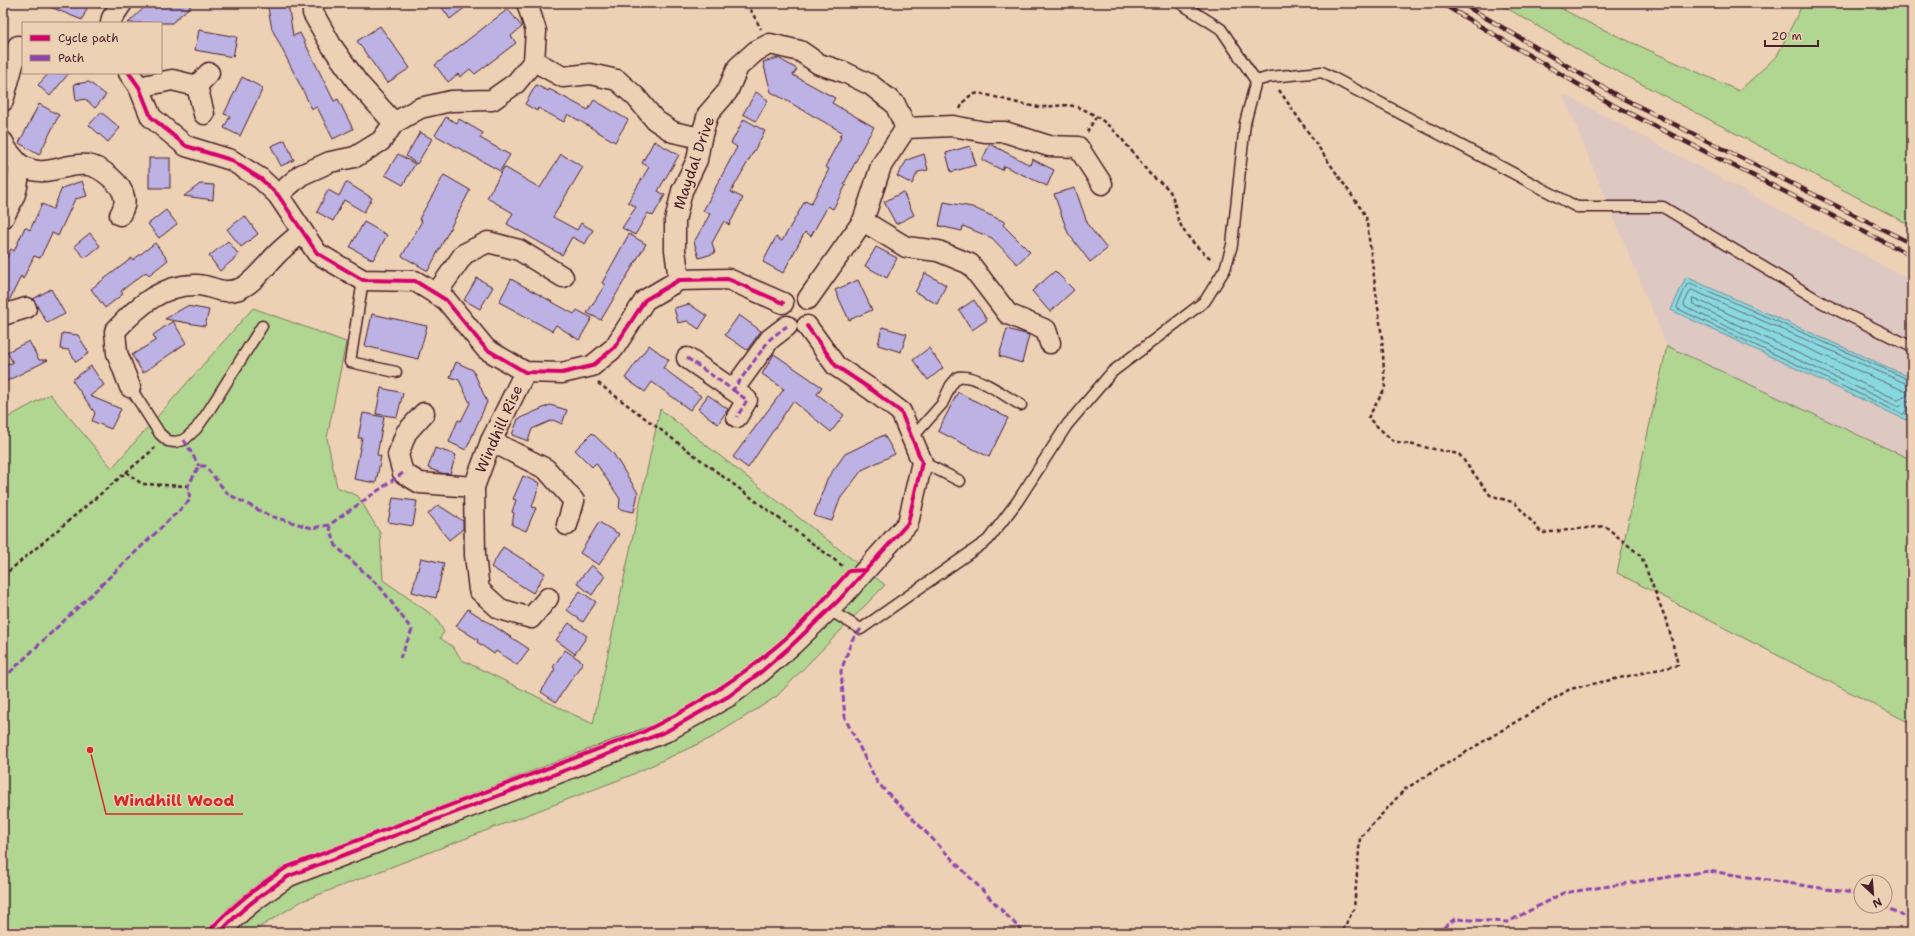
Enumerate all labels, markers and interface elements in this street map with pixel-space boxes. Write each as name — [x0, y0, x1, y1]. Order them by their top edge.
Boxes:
legend — [22, 22, 162, 74]
scale bar — [1765, 22, 1818, 48]
text: 20 m — [1771, 28, 1802, 44]
text: Cycle path — [58, 30, 119, 46]
text: Path — [58, 50, 84, 66]
street label: Maydal Drive — [669, 114, 719, 212]
street label: Windhill Rise — [471, 382, 527, 476]
callout: Windhill Wood — [106, 786, 243, 814]
text: Windhill Wood — [113, 790, 235, 811]
north arrow — [1853, 874, 1893, 914]
text: N — [1870, 894, 1884, 911]

